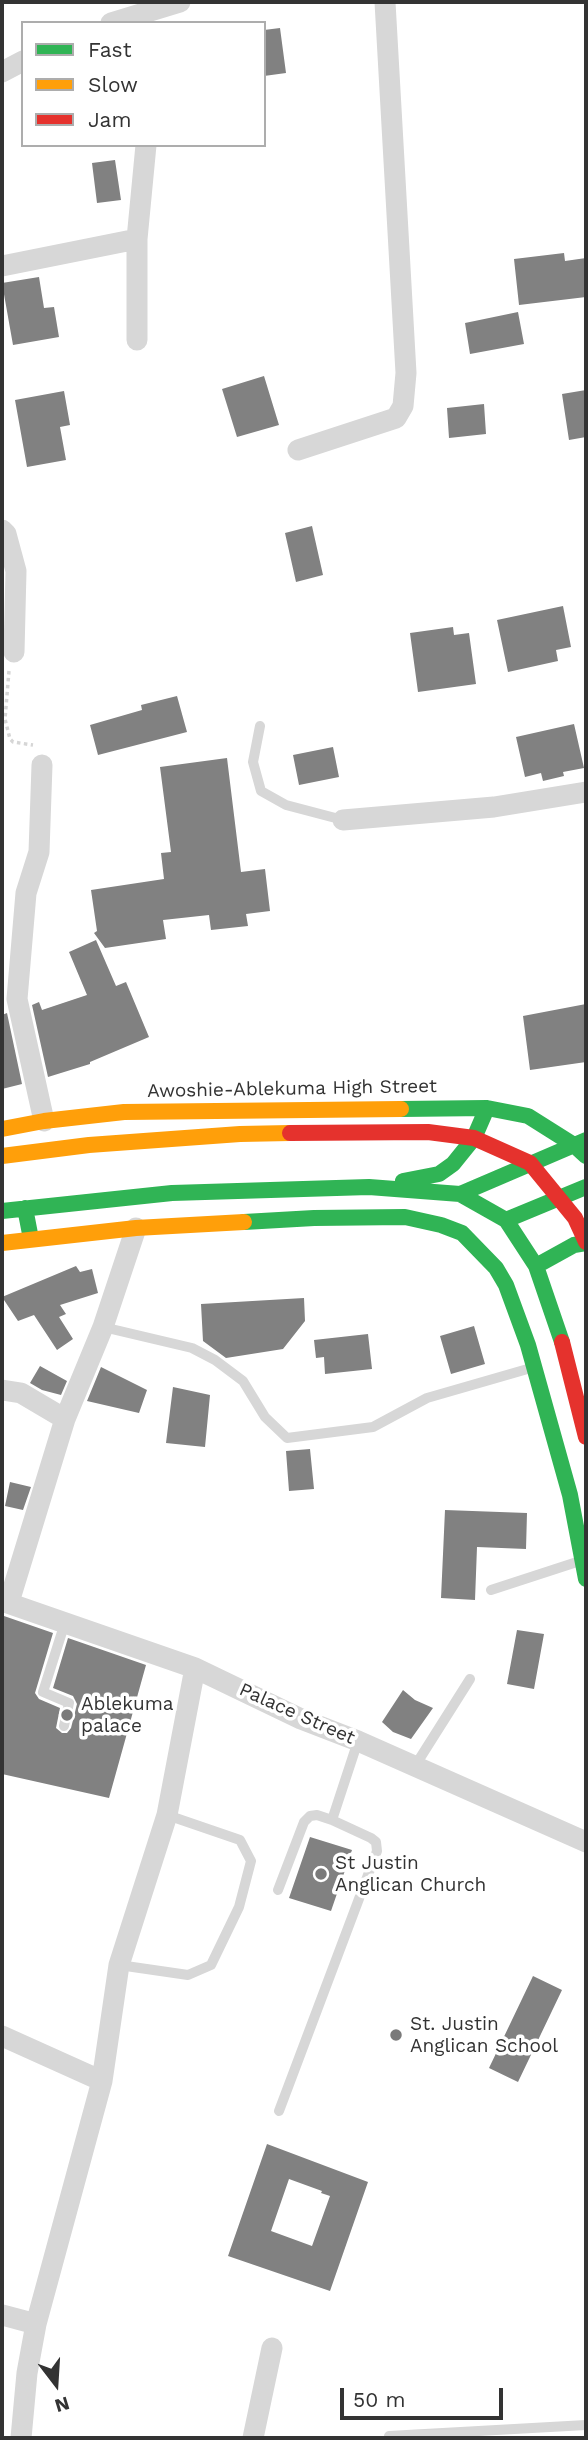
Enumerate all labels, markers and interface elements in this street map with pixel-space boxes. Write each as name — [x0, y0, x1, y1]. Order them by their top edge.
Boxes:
legend — [21, 21, 266, 147]
text: Fast — [88, 37, 132, 62]
text: Slow — [88, 72, 138, 97]
text: Jam — [88, 107, 131, 132]
street label: Awoshie-Ablekuma High Street — [147, 1075, 437, 1103]
street label: Palace Street — [236, 1678, 358, 1750]
place label: Ablekuma palace — [81, 1693, 174, 1737]
marker: Ablekuma palace — [59, 1707, 75, 1723]
place label: St Justin Anglican Church — [335, 1852, 486, 1896]
marker: St Justin Anglican Church — [313, 1866, 329, 1882]
place label: St. Justin Anglican School — [410, 2013, 558, 2057]
marker: St. Justin Anglican School — [388, 2027, 404, 2043]
north arrow — [21, 2349, 91, 2419]
scale bar — [343, 2374, 506, 2418]
text: 50 m — [353, 2387, 405, 2412]
text: N — [52, 2392, 72, 2418]

